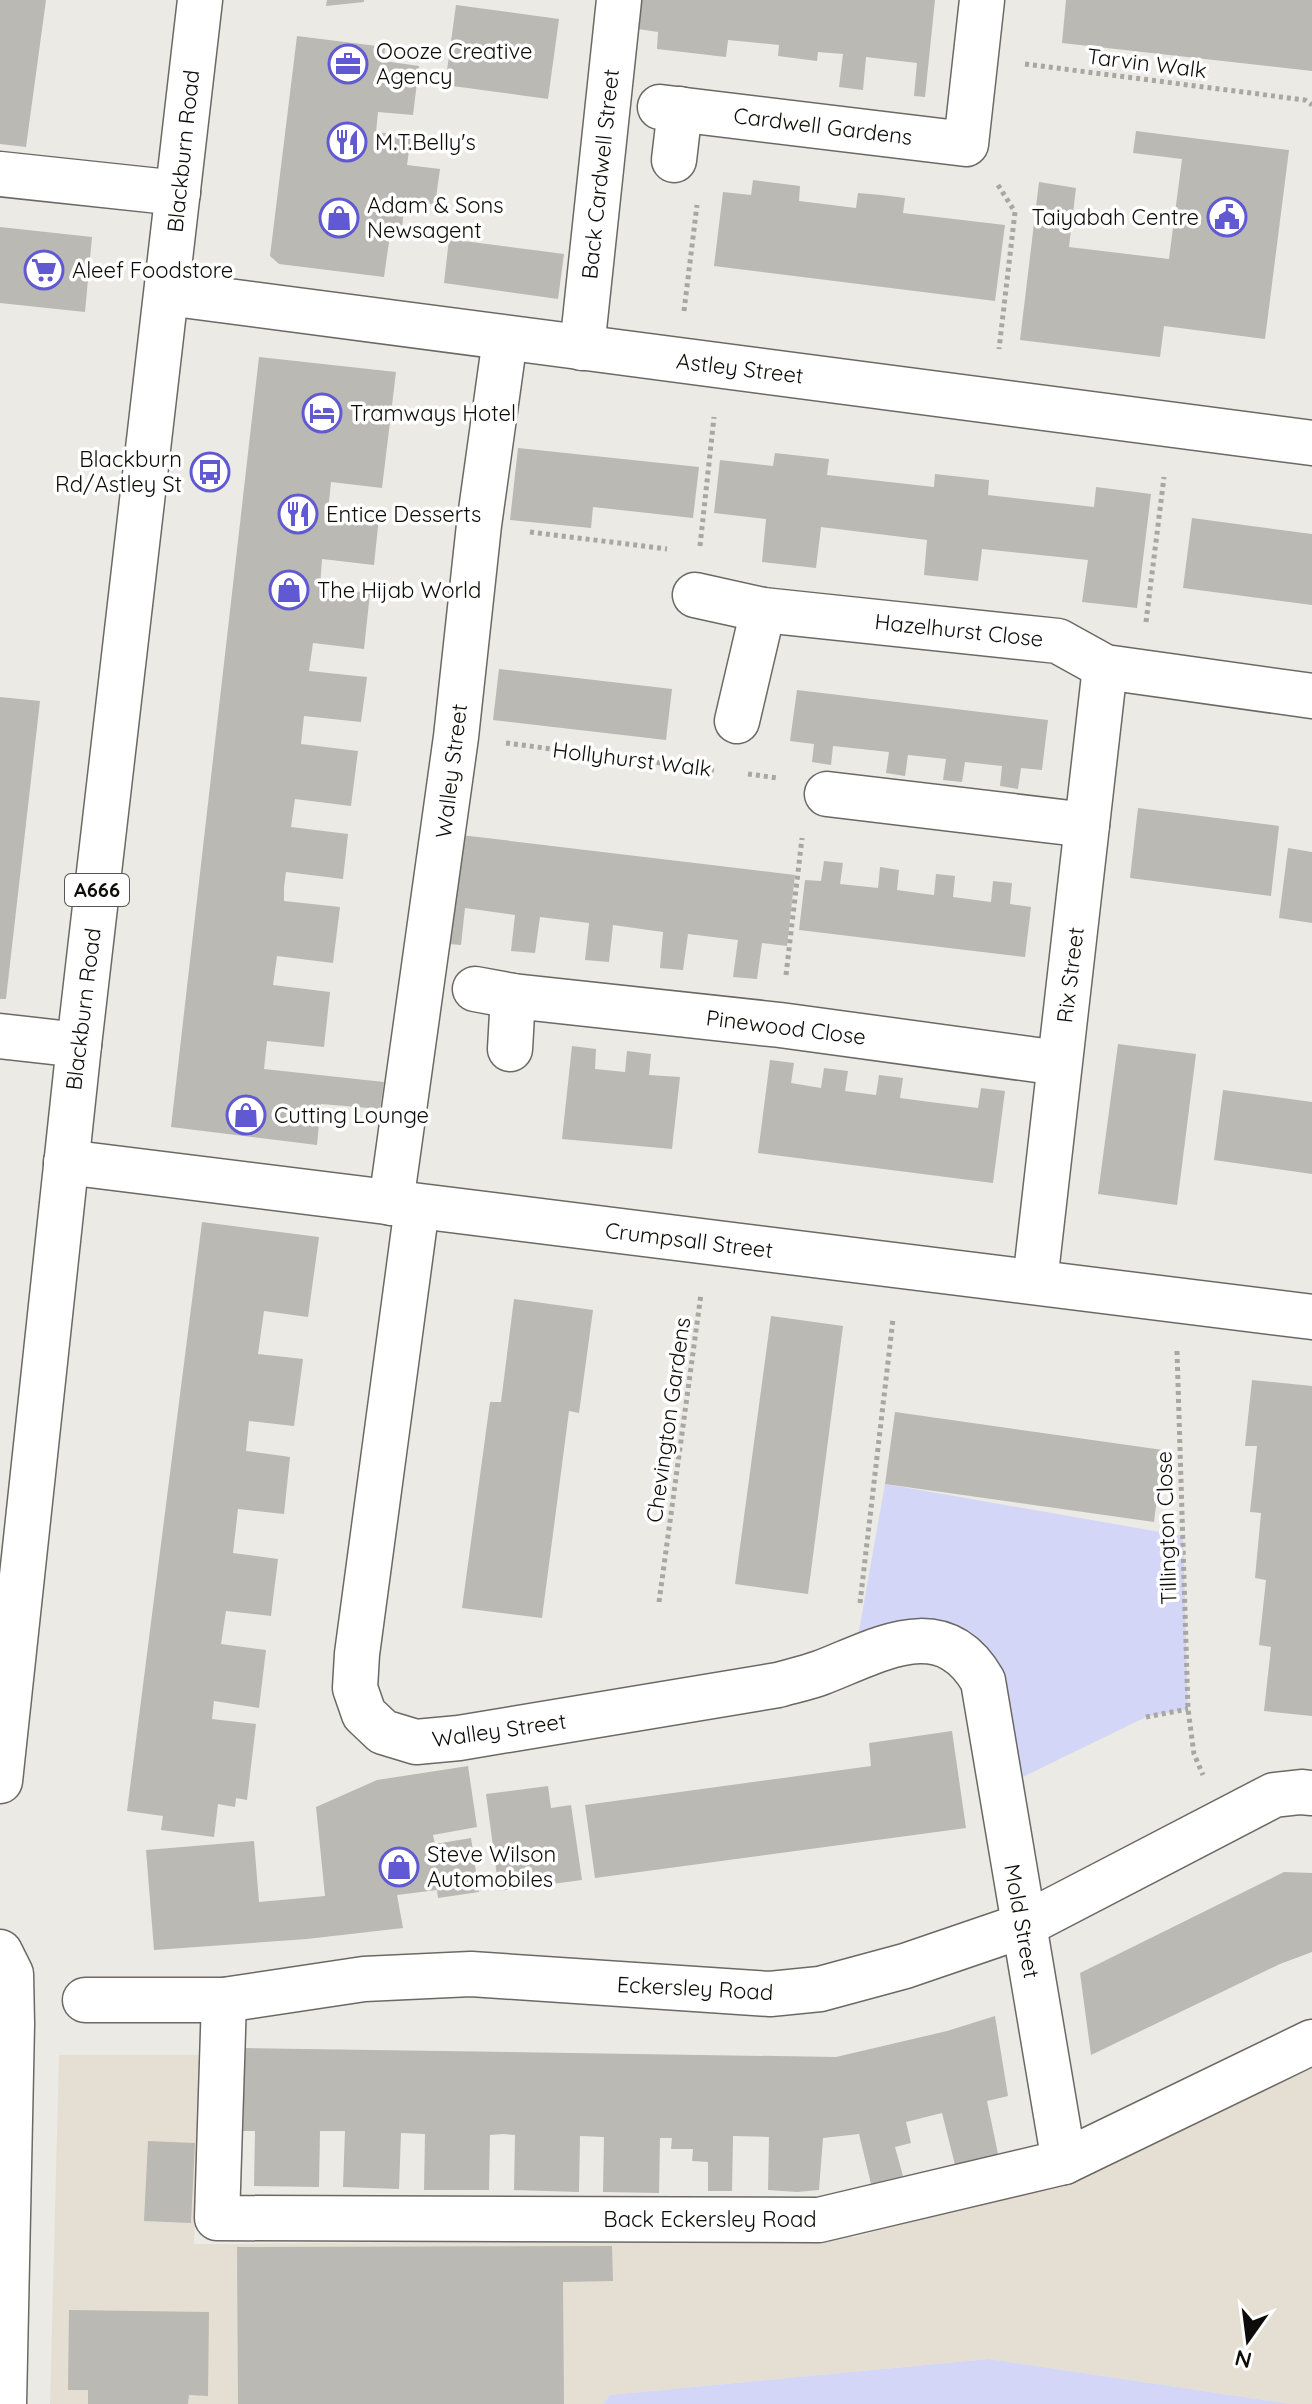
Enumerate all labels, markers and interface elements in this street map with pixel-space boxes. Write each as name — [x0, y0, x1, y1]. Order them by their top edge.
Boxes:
place label: Oooze Creative Agency — [376, 37, 532, 90]
street label: Tarvin Walk — [1086, 42, 1208, 84]
office icon: Oooze Creative Agency — [327, 43, 369, 85]
street label: Blackburn Road — [161, 68, 205, 234]
street label: Back Cardwell Street — [575, 68, 625, 280]
street label: Cardwell Gardens — [732, 101, 914, 151]
restaurant icon: M.T.Belly's — [326, 121, 368, 163]
place label: M.T.Belly's — [375, 128, 476, 156]
place label: Adam & Sons Newsagent — [367, 191, 504, 244]
public building icon: Taiyabah Centre — [1206, 196, 1248, 238]
shop icon: Adam & Sons Newsagent — [318, 197, 360, 239]
place label: Taiyabah Centre — [1031, 203, 1199, 231]
supermarket icon: Aleef Foodstore — [23, 249, 65, 291]
place label: Aleef Foodstore — [72, 256, 233, 284]
street label: Astley Street — [675, 346, 805, 390]
hotel icon: Tramways Hotel — [301, 392, 343, 434]
place label: Tramways Hotel — [350, 399, 516, 427]
place label: Blackburn Rd/Astley St — [55, 445, 182, 498]
bus stop icon: Blackburn Rd/Astley St — [189, 451, 231, 493]
restaurant icon: Entice Desserts — [277, 493, 319, 535]
place label: Entice Desserts — [326, 500, 481, 528]
shop icon: The Hijab World — [268, 569, 310, 611]
place label: The Hijab World — [317, 576, 481, 604]
street label: Hazelhurst Close — [873, 607, 1045, 653]
street label: Walley Street — [429, 702, 473, 840]
street label: Hollyhurst Walk — [551, 735, 713, 783]
road number: A666 — [65, 874, 129, 906]
street label: Blackburn Road — [59, 926, 107, 1092]
street label: Rix Street — [1050, 926, 1090, 1024]
street label: Pinewood Close — [705, 1003, 867, 1051]
shop icon: Cutting Lounge — [225, 1094, 267, 1136]
place label: Cutting Lounge — [274, 1101, 429, 1129]
street label: Crumpsall Street — [604, 1216, 774, 1264]
street label: Chevington Gardens — [640, 1316, 696, 1524]
street label: Tillington Close — [1149, 1451, 1183, 1605]
street label: Walley Street — [430, 1707, 568, 1753]
place label: Steve Wilson Automobiles — [427, 1840, 556, 1893]
shop icon: Steve Wilson Automobiles — [378, 1846, 420, 1888]
street label: Mold Street — [998, 1862, 1046, 1980]
street label: Eckersley Road — [616, 1970, 774, 2006]
street label: Back Eckersley Road — [603, 2205, 817, 2233]
north arrow — [1208, 2300, 1288, 2380]
text: N — [1232, 2344, 1254, 2375]

